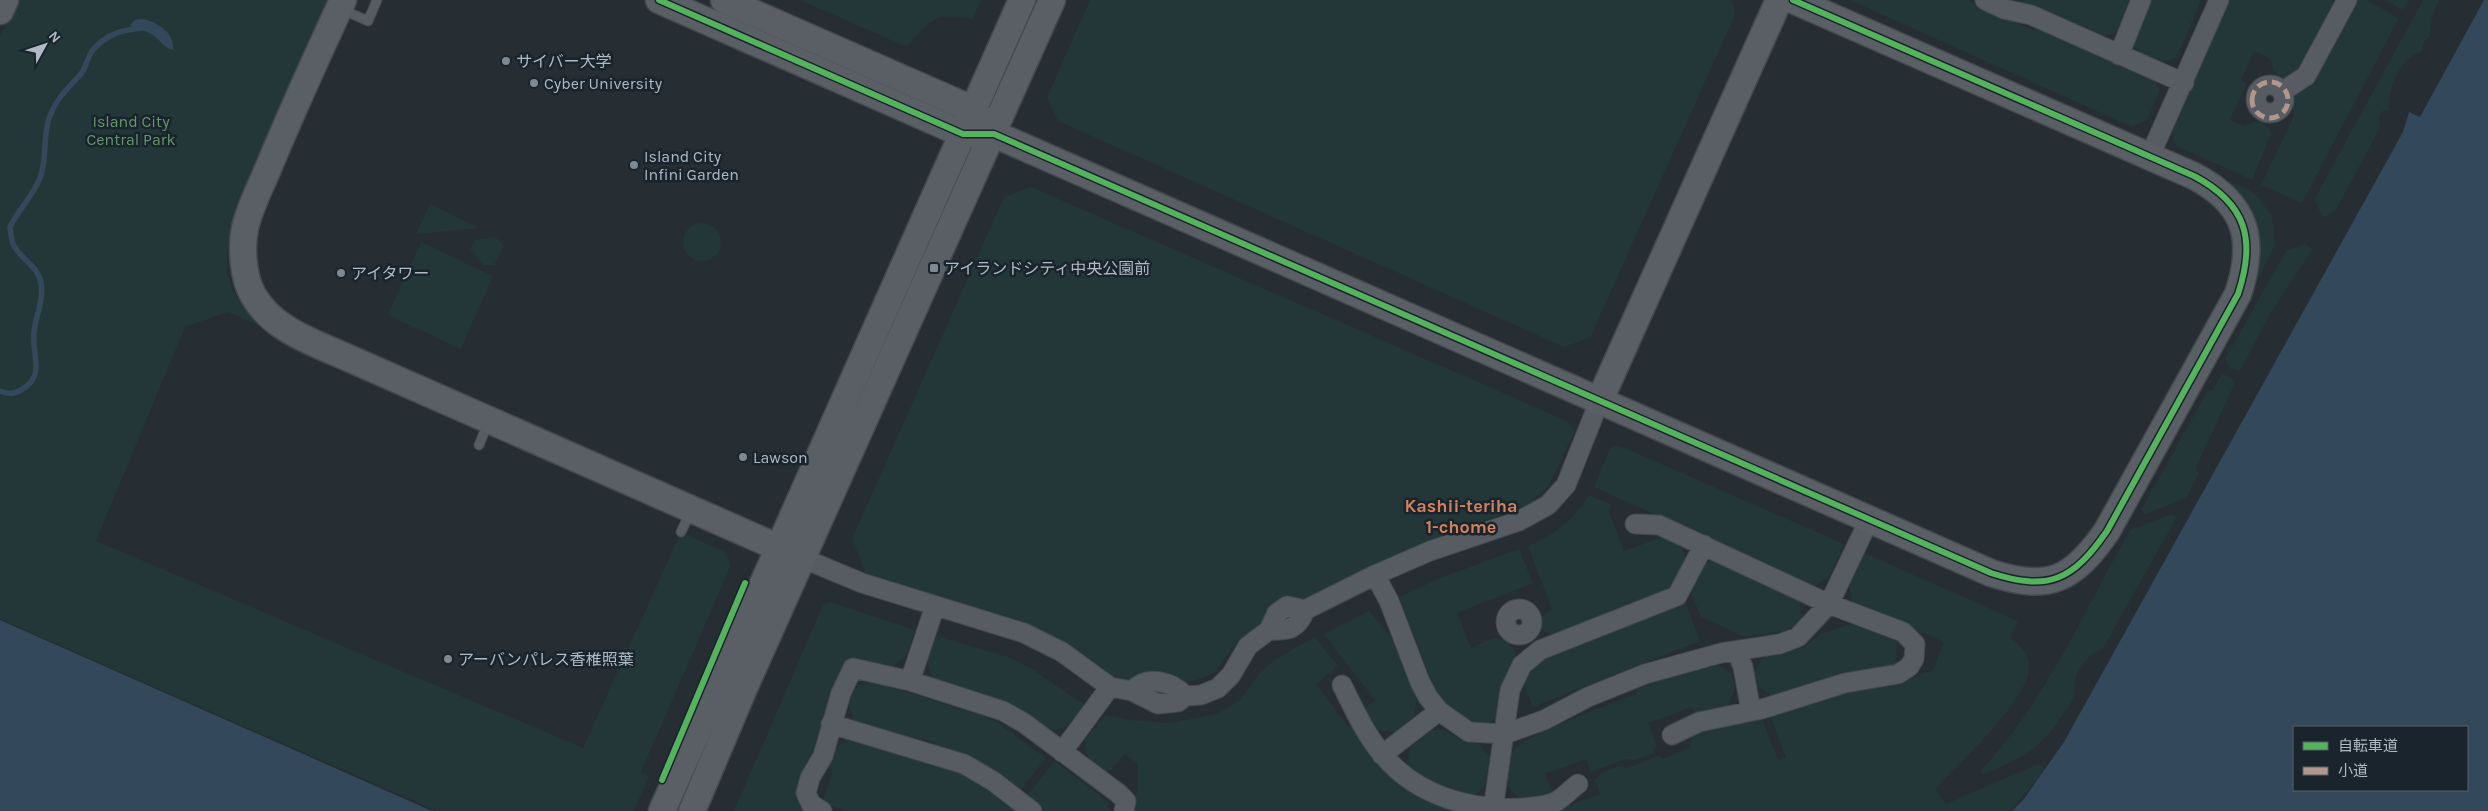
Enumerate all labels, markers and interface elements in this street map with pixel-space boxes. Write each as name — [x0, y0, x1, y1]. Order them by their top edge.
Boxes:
north arrow — [20, 20, 70, 70]
text: N — [45, 28, 64, 46]
place label: サイバー大学 — [516, 52, 612, 71]
marker: サイバー大学 — [500, 55, 512, 67]
place label: Cyber University — [544, 74, 663, 93]
marker: Cyber University — [528, 77, 540, 89]
park label: Island City Central Park — [86, 112, 176, 149]
place label: Island City Infini Garden — [644, 147, 739, 184]
marker: Island City Infini Garden — [628, 159, 640, 171]
place label: アイランドシティ中央公園前 — [944, 259, 1150, 278]
marker: アイランドシティ中央公園前 — [928, 262, 940, 274]
place label: アイタワー — [351, 264, 430, 283]
marker: アイタワー — [335, 267, 347, 279]
place label: Lawson — [753, 448, 808, 467]
marker: Lawson — [737, 451, 749, 463]
district label: Kashii-teriha 1-chome — [1405, 495, 1517, 538]
place label: アーバンパレス香椎照葉 — [458, 650, 634, 669]
marker: アーバンパレス香椎照葉 — [442, 653, 454, 665]
legend — [2293, 726, 2468, 791]
text: 自転車道 — [2338, 737, 2398, 755]
text: 小道 — [2338, 762, 2368, 780]

